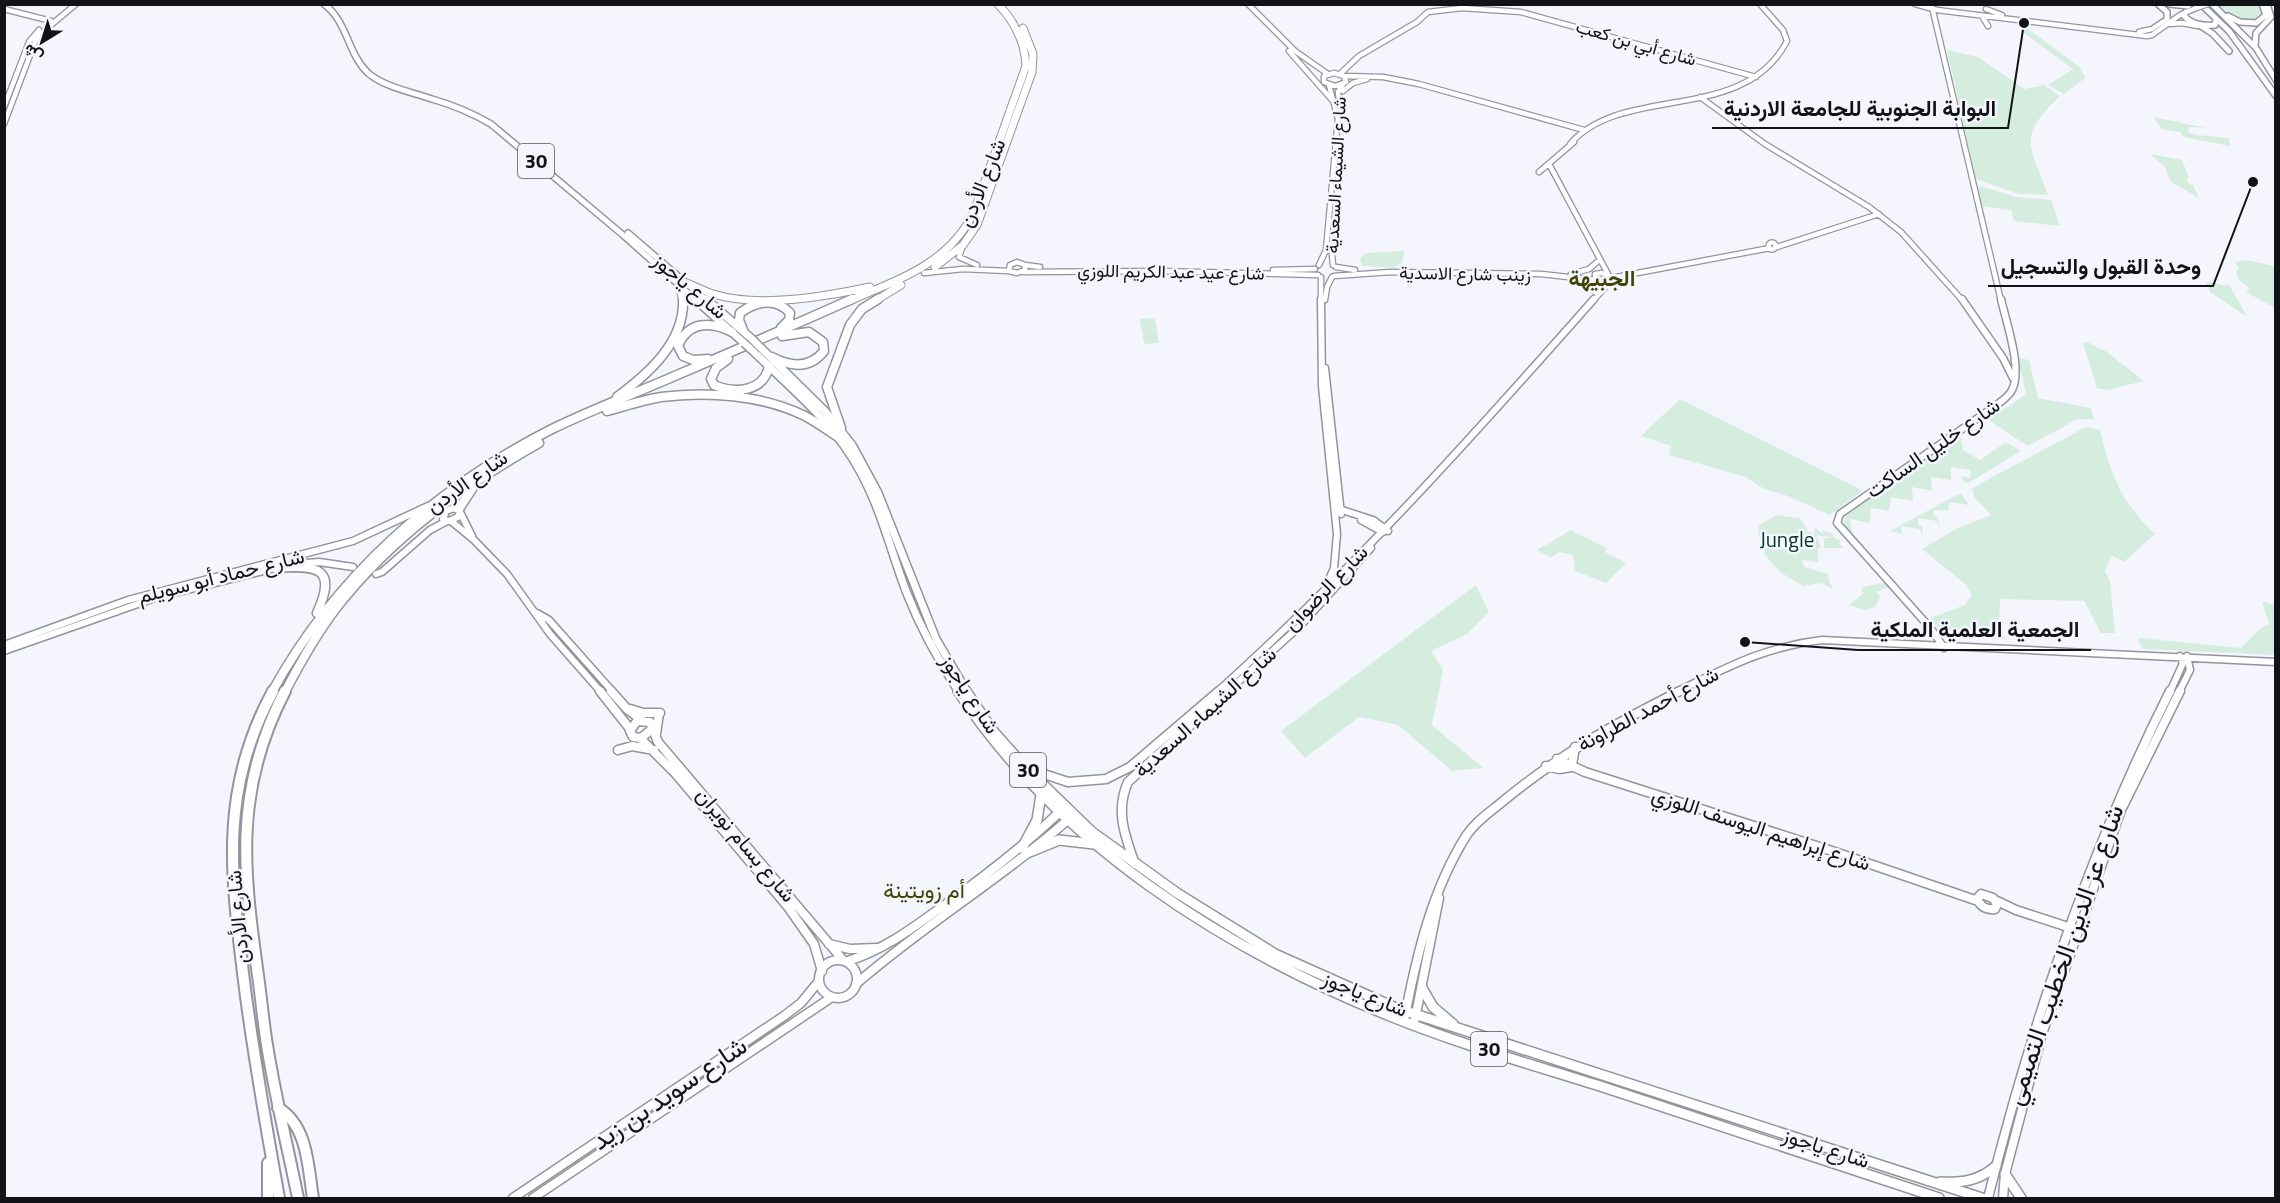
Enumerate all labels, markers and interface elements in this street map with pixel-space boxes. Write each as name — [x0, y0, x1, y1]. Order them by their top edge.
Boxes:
north arrow — [12, 12, 72, 72]
street label: شارع أبي بن كعب — [1572, 12, 1700, 75]
text: ش — [18, 38, 48, 69]
callout: البوابة الجنوبية للجامعة الاردنية — [1712, 88, 2008, 128]
text: البوابة الجنوبية للجامعة الاردنية — [1724, 91, 1996, 125]
street label: شارع الشيماء السعدية — [1318, 96, 1353, 254]
street label: شارع الأردن — [949, 133, 1013, 232]
road number: 30 — [518, 144, 554, 178]
street label: شارع ياجوز — [645, 244, 735, 326]
callout: وحدة القبول والتسجيل — [1988, 246, 2213, 286]
text: وحدة القبول والتسجيل — [2001, 249, 2201, 283]
street label: شارع عيد عبد الكريم اللوزي — [1077, 256, 1265, 289]
street label: زينب شارع الاسدية — [1399, 259, 1531, 288]
district label: الجبيهة — [1569, 261, 1635, 295]
street label: شارع خليل الساكت — [1859, 389, 2006, 505]
street label: شارع الأردن — [419, 441, 514, 521]
park label: Jungle — [1760, 523, 1814, 555]
street label: شارع الرضوان — [1275, 537, 1375, 638]
street label: شارع حماد أبو سويلم — [134, 539, 307, 611]
callout: الجمعية العلمية الملكية — [1858, 610, 2091, 650]
text: الجمعية العلمية الملكية — [1871, 612, 2079, 646]
street label: شارع الشيماء السعدية — [1126, 638, 1283, 784]
street label: شارع ياجوز — [933, 646, 1009, 740]
street label: شارع أحمد الطراونة — [1571, 657, 1724, 759]
road number: 30 — [1010, 753, 1046, 787]
street label: شارع إبراهيم اليوسف اللوزي — [1647, 778, 1875, 880]
street label: شارع بسام نويران — [689, 780, 805, 909]
street label: شارع عز الدين الخطيب التميمي — [1994, 799, 2135, 1111]
street label: شارع الأردن — [217, 869, 257, 965]
district label: أم زويتينة — [883, 873, 965, 907]
street label: شارع ياجوز — [1317, 961, 1413, 1025]
street label: شارع سويد بن زيد — [583, 1026, 755, 1159]
road number: 30 — [1471, 1032, 1507, 1066]
street label: شارع ياجوز — [1778, 1118, 1874, 1176]

